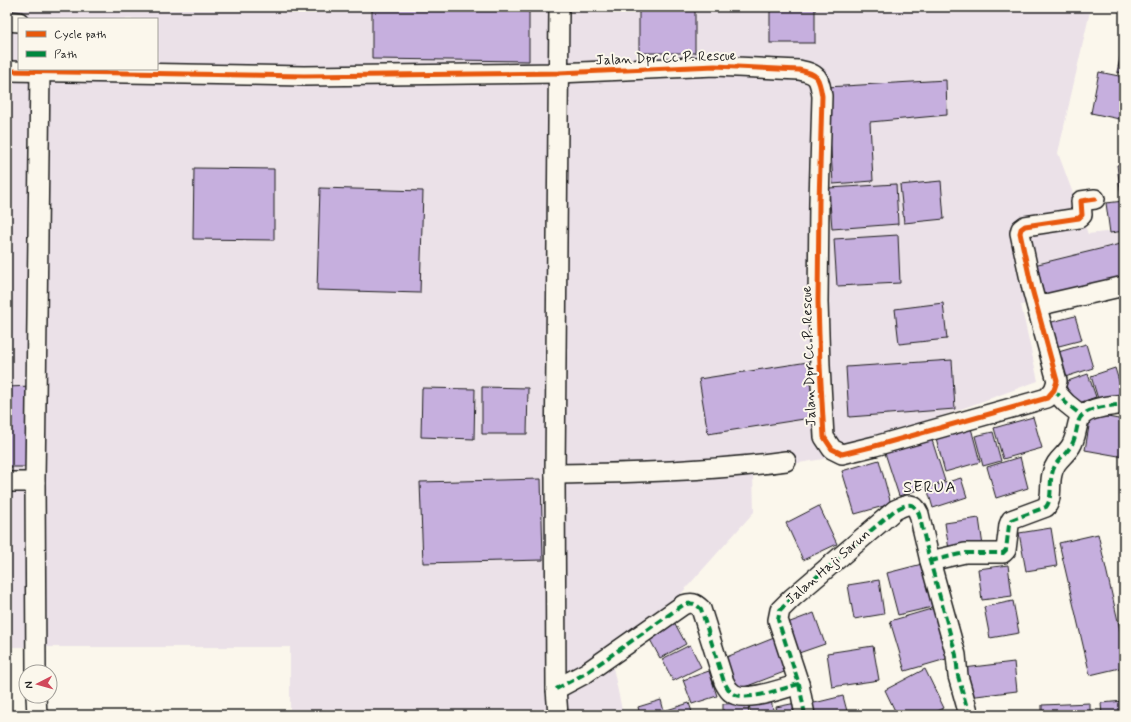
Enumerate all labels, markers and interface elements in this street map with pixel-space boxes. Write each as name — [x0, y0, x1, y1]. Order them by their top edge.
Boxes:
legend — [18, 18, 158, 70]
text: Cycle path — [54, 27, 106, 43]
text: Path — [54, 47, 77, 63]
street label: Jalan Dpr Cc P. Rescue — [595, 47, 737, 69]
street label: Jalan Dpr Cc P. Rescue — [798, 285, 820, 427]
district label: SERUA — [903, 477, 957, 498]
street label: Jalan Haji Sarun — [782, 525, 874, 609]
north arrow — [18, 664, 58, 704]
text: N — [22, 681, 36, 689]

